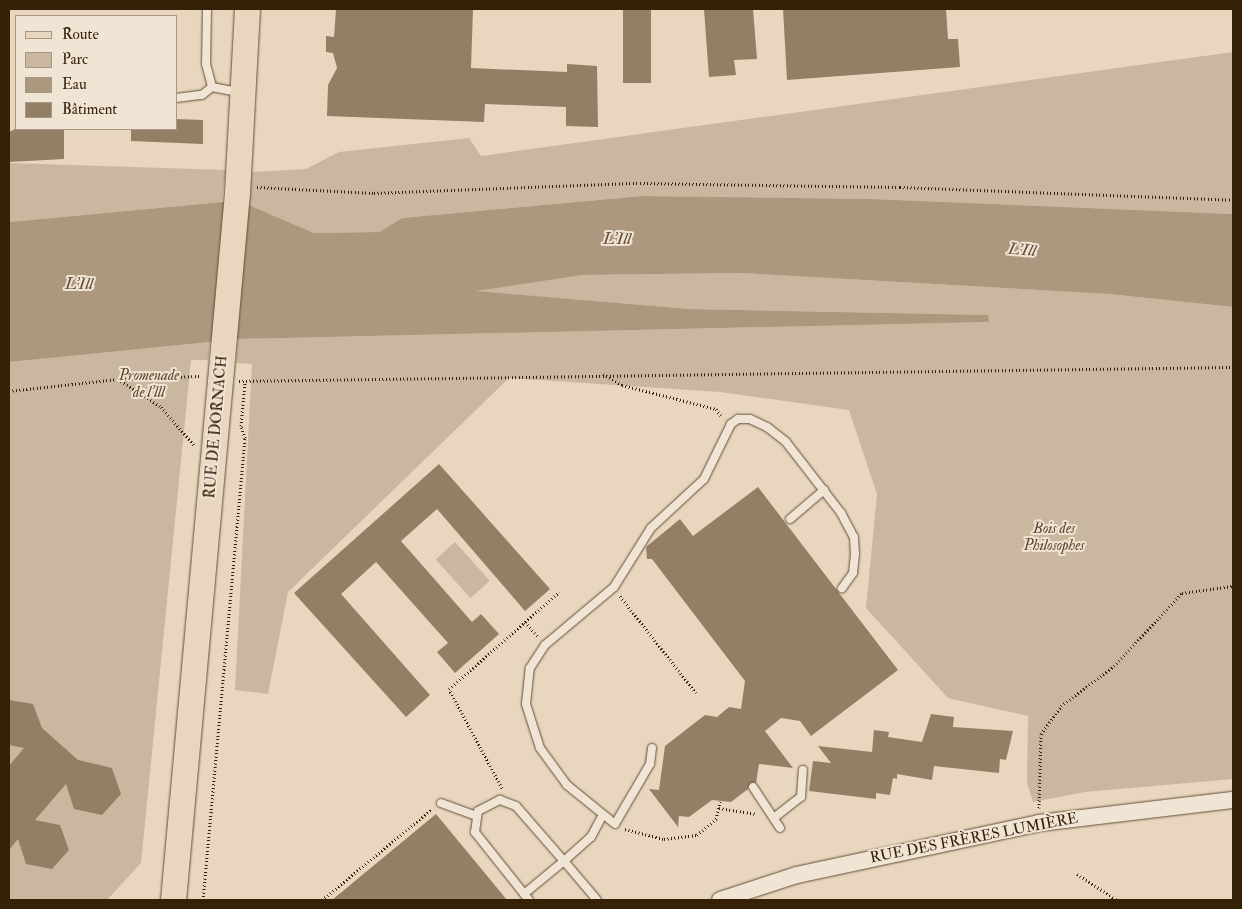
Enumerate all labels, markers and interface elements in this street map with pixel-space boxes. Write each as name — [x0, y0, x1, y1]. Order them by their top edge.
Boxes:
legend — [15, 15, 178, 130]
text: Route — [62, 25, 99, 44]
text: Parc — [62, 50, 88, 69]
text: Eau — [62, 75, 87, 94]
text: Bâtiment — [62, 100, 117, 119]
water label: L'Ill — [603, 229, 631, 249]
water label: L'Ill — [1007, 239, 1037, 261]
water label: L'Ill — [65, 274, 93, 294]
street label: RUE DE DORNACH — [201, 355, 231, 499]
park label: Promenade de l'lll — [119, 366, 179, 401]
park label: Bois des Philosophes — [1024, 519, 1084, 554]
street label: RUE DES FRÈRES LUMIÈRE — [869, 809, 1079, 867]

